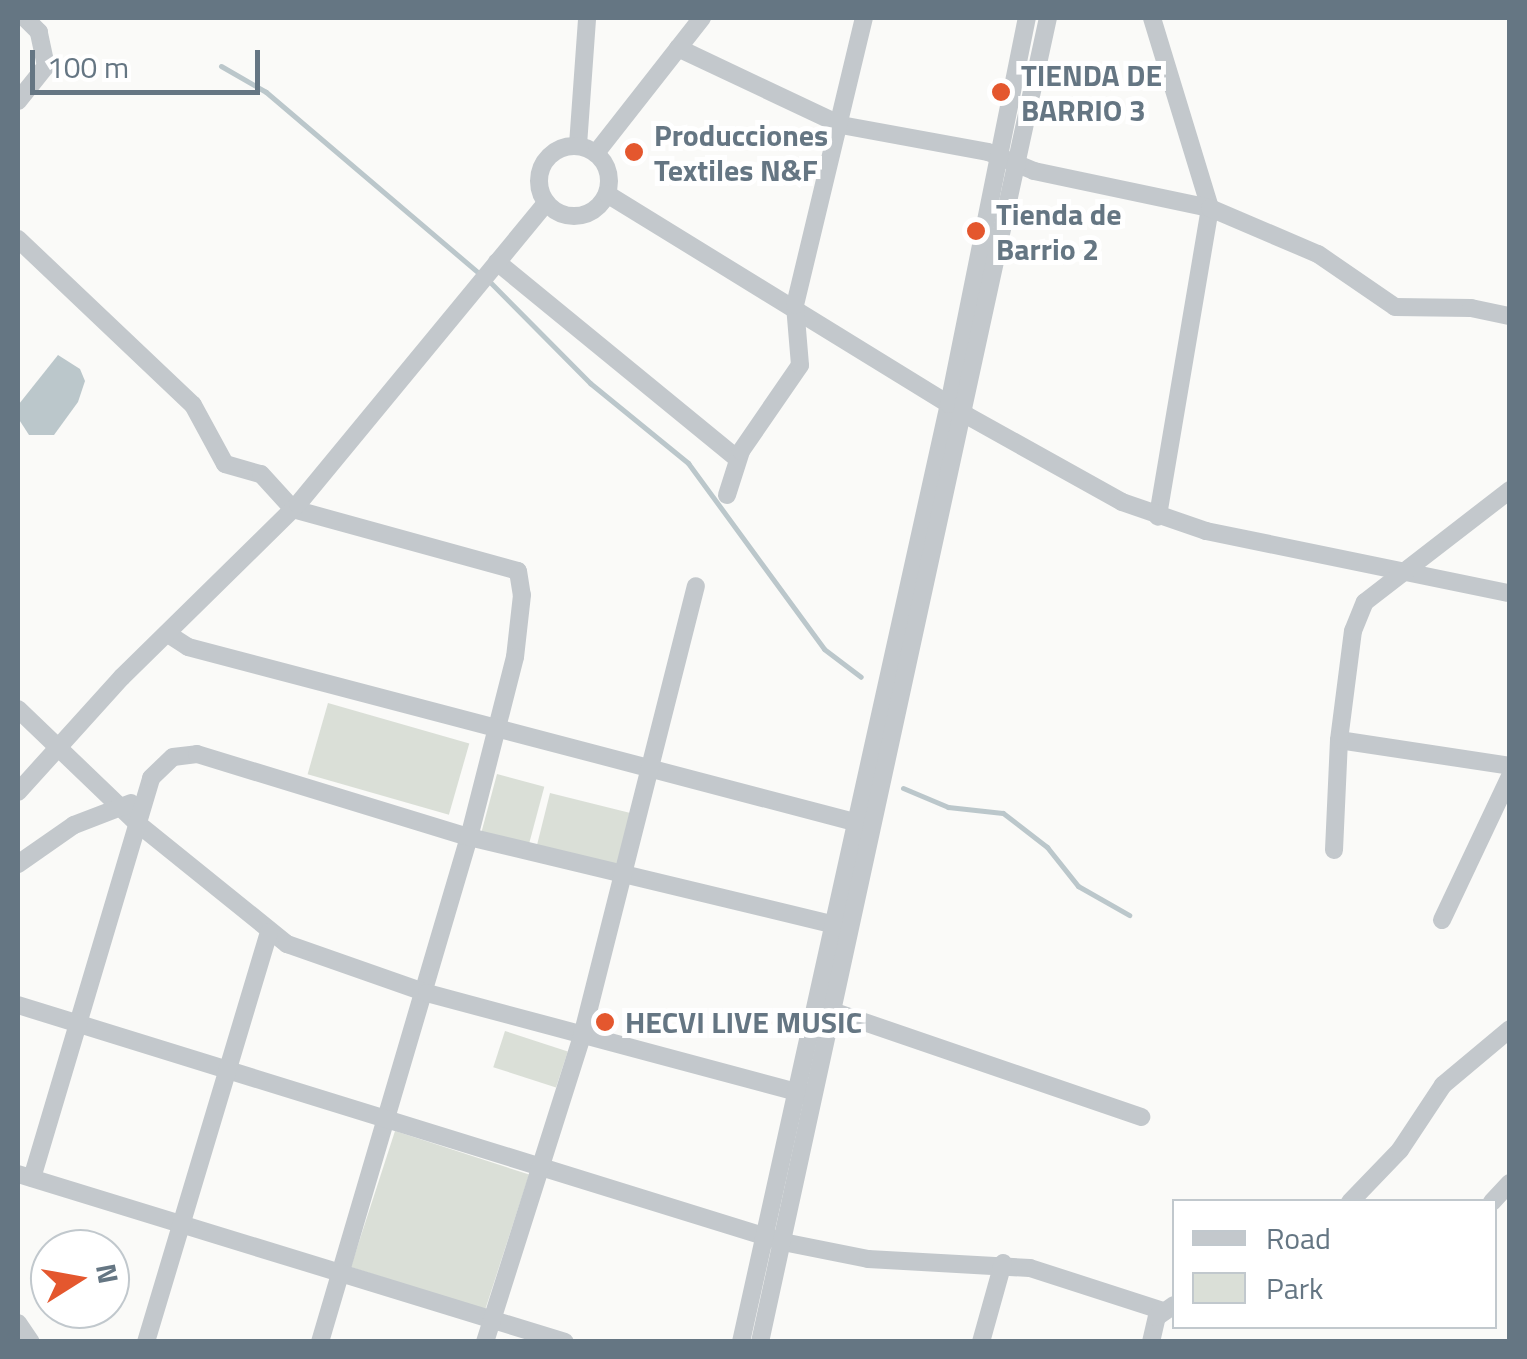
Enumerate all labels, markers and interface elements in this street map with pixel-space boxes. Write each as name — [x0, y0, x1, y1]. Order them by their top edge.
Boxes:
scale bar — [35, 30, 265, 92]
text: 100 m — [47, 44, 129, 90]
place label: TIENDA DE BARRIO 3 — [1021, 57, 1162, 128]
marker: TIENDA DE BARRIO 3 — [990, 81, 1012, 103]
place label: Producciones Textiles N&F — [654, 117, 828, 188]
marker: Producciones Textiles N&F — [623, 141, 645, 163]
place label: Tienda de Barrio 2 — [996, 196, 1122, 266]
marker: Tienda de Barrio 2 — [965, 220, 987, 242]
place label: HECVI LIVE MUSIC — [625, 1004, 862, 1040]
marker: HECVI LIVE MUSIC — [594, 1011, 616, 1033]
legend — [1172, 1199, 1497, 1329]
text: Road — [1266, 1215, 1331, 1261]
north arrow — [30, 1229, 130, 1329]
text: N — [85, 1260, 131, 1287]
text: Park — [1266, 1265, 1323, 1311]

